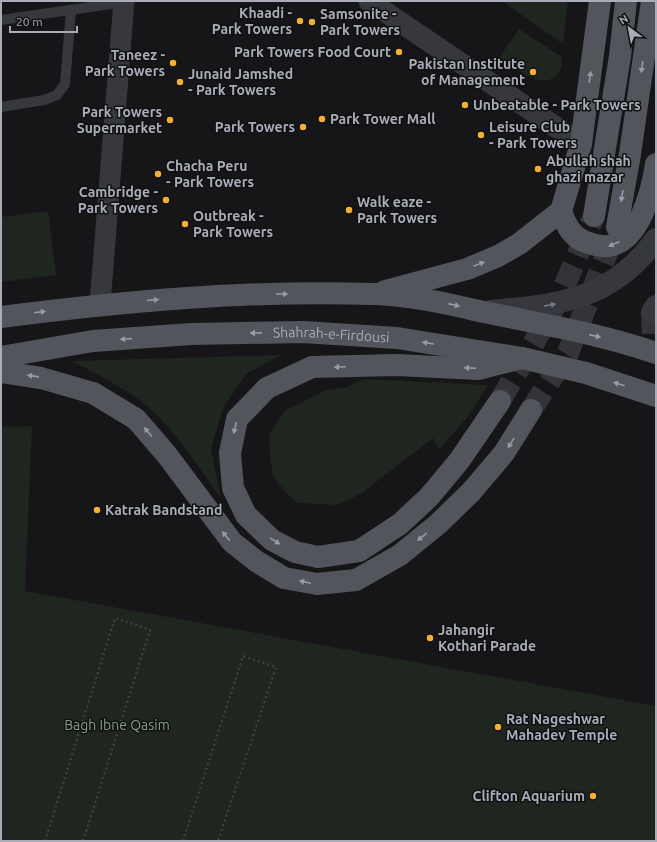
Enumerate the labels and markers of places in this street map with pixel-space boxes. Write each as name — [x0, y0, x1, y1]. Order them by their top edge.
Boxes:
place label: Khaadi - Park Towers — [212, 5, 292, 37]
place label: Samsonite - Park Towers — [320, 6, 401, 38]
marker: Khaadi - Park Towers — [295, 16, 305, 26]
marker: Samsonite - Park Towers — [307, 17, 317, 27]
place label: Park Towers Food Court — [234, 44, 391, 60]
place label: Taneez - Park Towers — [85, 47, 165, 79]
marker: Park Towers Food Court — [394, 47, 404, 57]
place label: Pakistan Institute of Management — [408, 56, 525, 88]
marker: Taneez - Park Towers — [168, 58, 178, 68]
place label: Junaid Jamshed - Park Towers — [188, 66, 293, 98]
marker: Pakistan Institute of Management — [528, 67, 538, 77]
marker: Junaid Jamshed - Park Towers — [175, 77, 185, 87]
place label: Unbeatable - Park Towers — [473, 97, 641, 113]
marker: Unbeatable - Park Towers — [460, 100, 470, 110]
place label: Park Towers Supermarket — [77, 104, 162, 136]
place label: Park Tower Mall — [330, 111, 435, 127]
marker: Park Tower Mall — [317, 114, 327, 124]
marker: Park Towers Supermarket — [165, 115, 175, 125]
place label: Park Towers — [215, 119, 295, 135]
place label: Leisure Club - Park Towers — [489, 119, 577, 151]
marker: Park Towers — [298, 122, 308, 132]
marker: Leisure Club - Park Towers — [476, 130, 486, 140]
place label: Abullah shah ghazi mazar — [546, 153, 631, 185]
place label: Chacha Peru - Park Towers — [166, 158, 254, 190]
marker: Abullah shah ghazi mazar — [533, 164, 543, 174]
marker: Chacha Peru - Park Towers — [153, 169, 163, 179]
place label: Cambridge - Park Towers — [78, 184, 158, 216]
place label: Walk eaze - Park Towers — [357, 194, 438, 226]
marker: Cambridge - Park Towers — [161, 195, 171, 205]
marker: Walk eaze - Park Towers — [344, 205, 354, 215]
place label: Outbreak - Park Towers — [193, 208, 274, 240]
marker: Outbreak - Park Towers — [180, 219, 190, 229]
place label: Katrak Bandstand — [105, 502, 222, 518]
marker: Katrak Bandstand — [92, 505, 102, 515]
place label: Jahangir Kothari Parade — [438, 622, 536, 654]
marker: Jahangir Kothari Parade — [425, 633, 435, 643]
place label: Rat Nageshwar Mahadev Temple — [506, 711, 617, 743]
marker: Rat Nageshwar Mahadev Temple — [493, 722, 503, 732]
place label: Clifton Aquarium — [473, 788, 585, 804]
marker: Clifton Aquarium — [588, 791, 598, 801]

